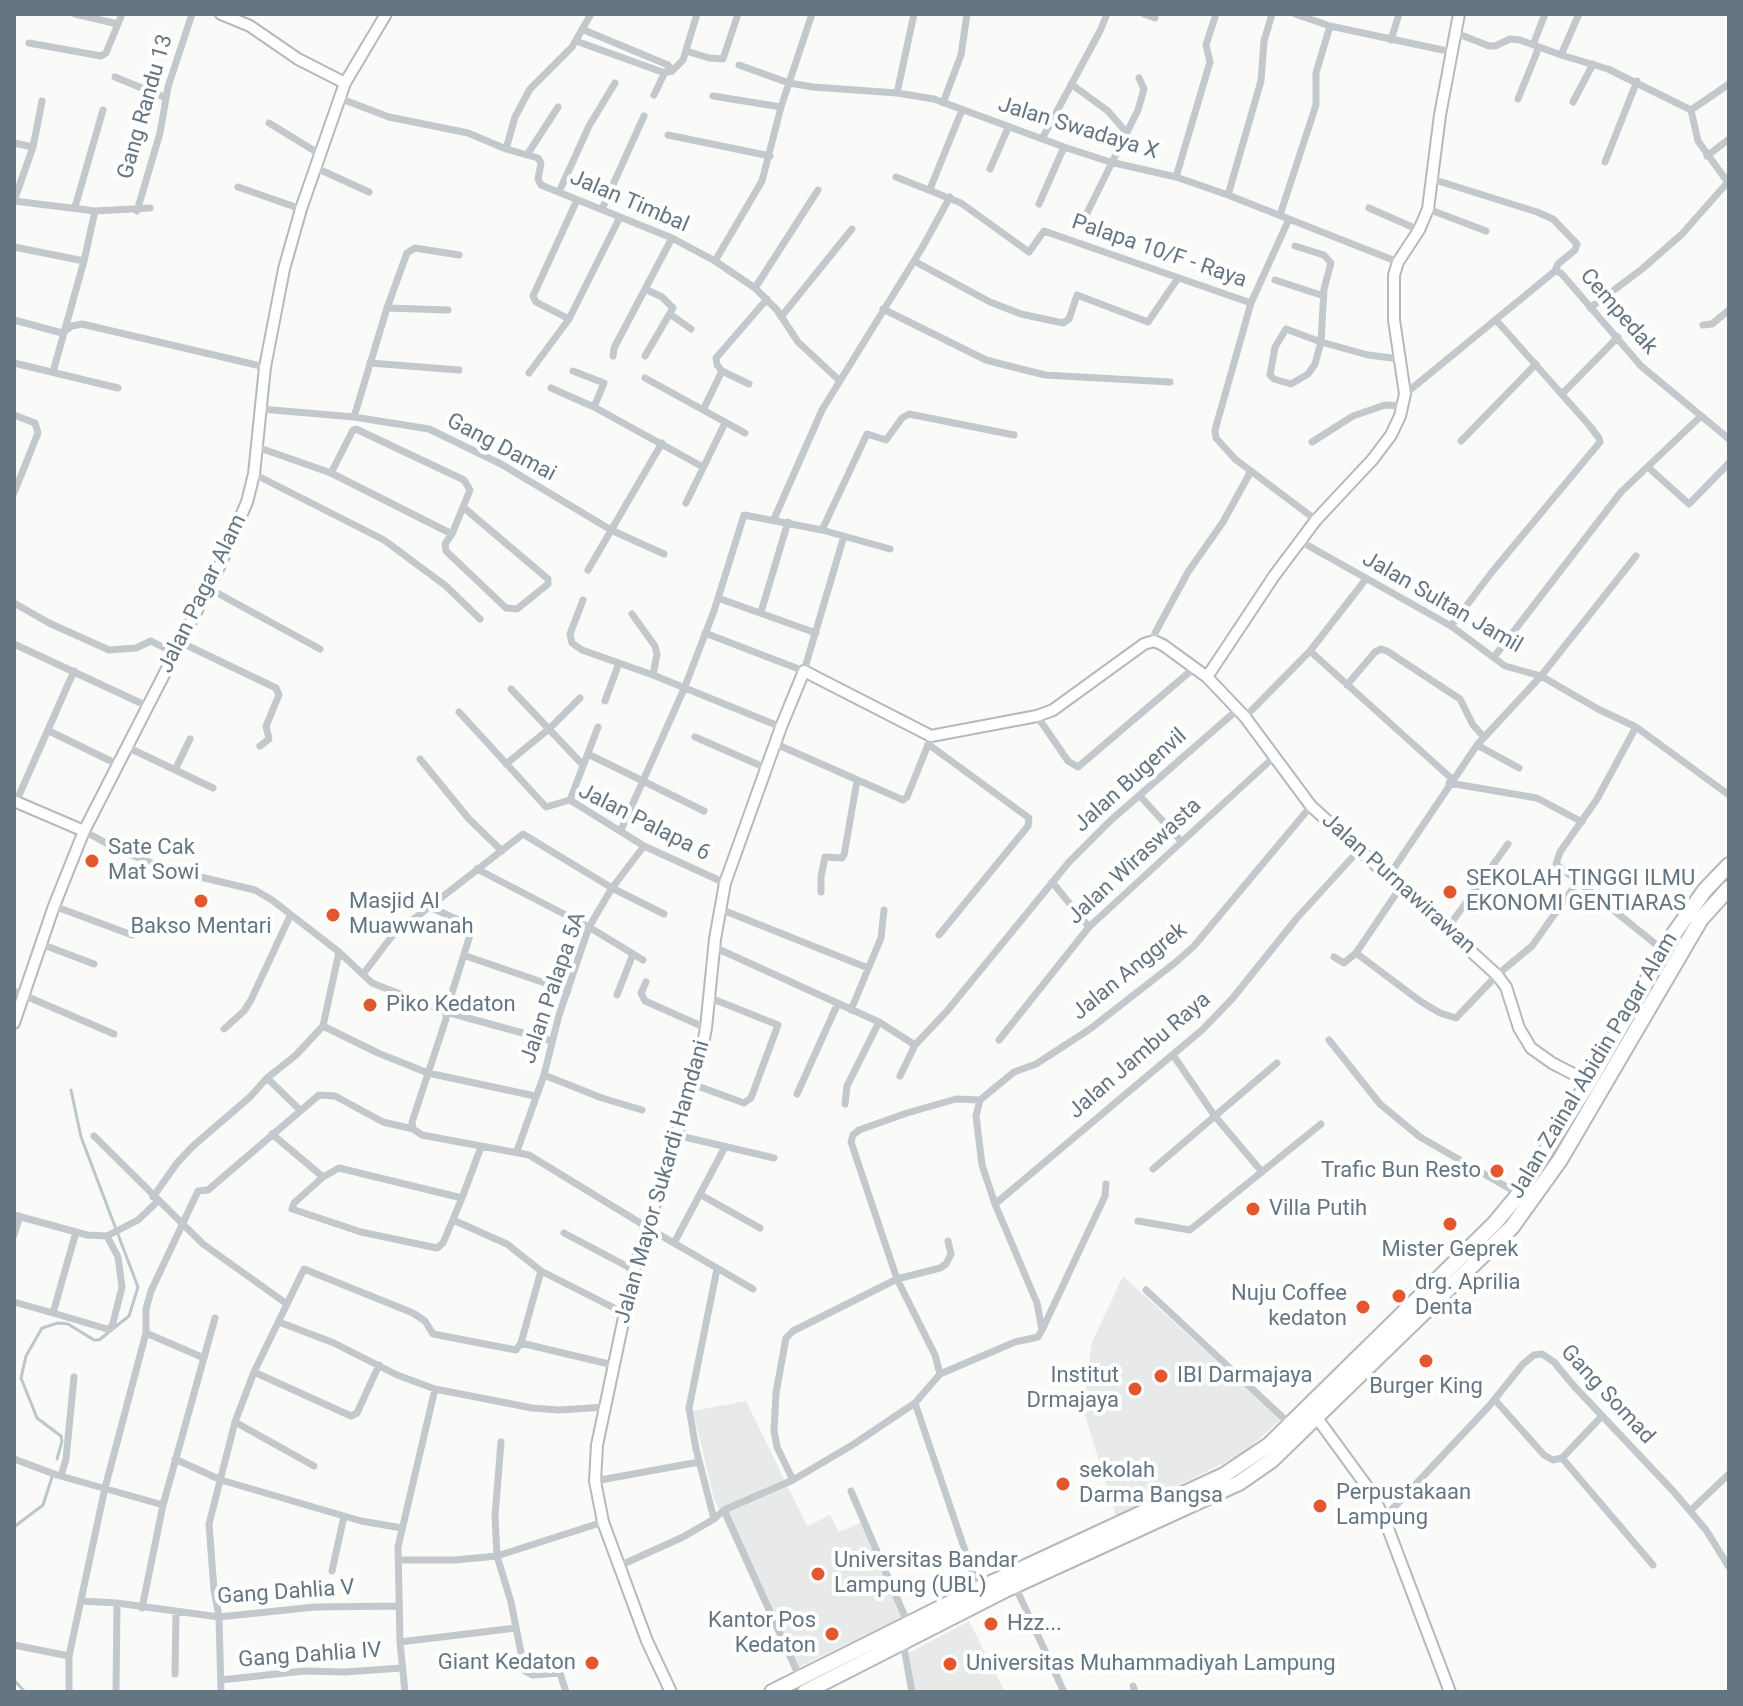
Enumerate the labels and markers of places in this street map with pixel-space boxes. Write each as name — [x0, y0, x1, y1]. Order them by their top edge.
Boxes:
place label: Sate Cak Mat Sowi — [108, 835, 199, 886]
marker: Sate Cak Mat Sowi — [83, 852, 101, 870]
place label: SEKOLAH TINGGI ILMU EKONOMI GENTIARAS — [1466, 866, 1695, 918]
marker: SEKOLAH TINGGI ILMU EKONOMI GENTIARAS — [1441, 883, 1459, 901]
place label: Masjid Al Muawwanah — [349, 889, 474, 940]
marker: Bakso Mentari — [192, 892, 210, 910]
marker: Masjid Al Muawwanah — [324, 906, 342, 924]
place label: Bakso Mentari — [130, 914, 272, 940]
place label: Piko Kedaton — [386, 992, 516, 1018]
marker: Piko Kedaton — [361, 996, 379, 1014]
place label: Trafic Bun Resto — [1321, 1158, 1481, 1184]
marker: Trafic Bun Resto — [1488, 1162, 1506, 1180]
place label: Villa Putih — [1269, 1196, 1367, 1222]
marker: Villa Putih — [1244, 1200, 1262, 1218]
marker: Mister Geprek — [1441, 1215, 1459, 1233]
place label: Mister Geprek — [1382, 1237, 1518, 1263]
place label: drg. Aprilia Denta — [1415, 1270, 1520, 1322]
place label: Nuju Coffee kedaton — [1231, 1281, 1347, 1332]
marker: drg. Aprilia Denta — [1390, 1287, 1408, 1305]
marker: Nuju Coffee kedaton — [1354, 1298, 1372, 1316]
marker: Burger King — [1417, 1352, 1435, 1370]
place label: Institut Drmajaya — [1027, 1363, 1119, 1414]
place label: IBI Darmajaya — [1177, 1363, 1313, 1389]
marker: IBI Darmajaya — [1152, 1367, 1170, 1385]
place label: Burger King — [1369, 1374, 1483, 1400]
marker: Institut Drmajaya — [1126, 1380, 1144, 1398]
place label: sekolah Darma Bangsa — [1079, 1458, 1223, 1510]
marker: sekolah Darma Bangsa — [1054, 1475, 1072, 1493]
place label: Perpustakaan Lampung — [1336, 1480, 1471, 1532]
marker: Perpustakaan Lampung — [1311, 1497, 1329, 1515]
place label: Universitas Bandar Lampung (UBL) — [834, 1548, 1018, 1600]
marker: Universitas Bandar Lampung (UBL) — [809, 1565, 827, 1583]
place label: Kantor Pos Kedaton — [708, 1608, 816, 1660]
place label: Hzz... — [1007, 1611, 1062, 1637]
marker: Hzz... — [982, 1615, 1000, 1633]
marker: Kantor Pos Kedaton — [823, 1625, 841, 1643]
place label: Giant Kedaton — [438, 1650, 576, 1676]
place label: Universitas Muhammadiyah Lampung — [966, 1651, 1336, 1677]
marker: Giant Kedaton — [583, 1654, 601, 1672]
marker: Universitas Muhammadiyah Lampung — [941, 1655, 959, 1673]

